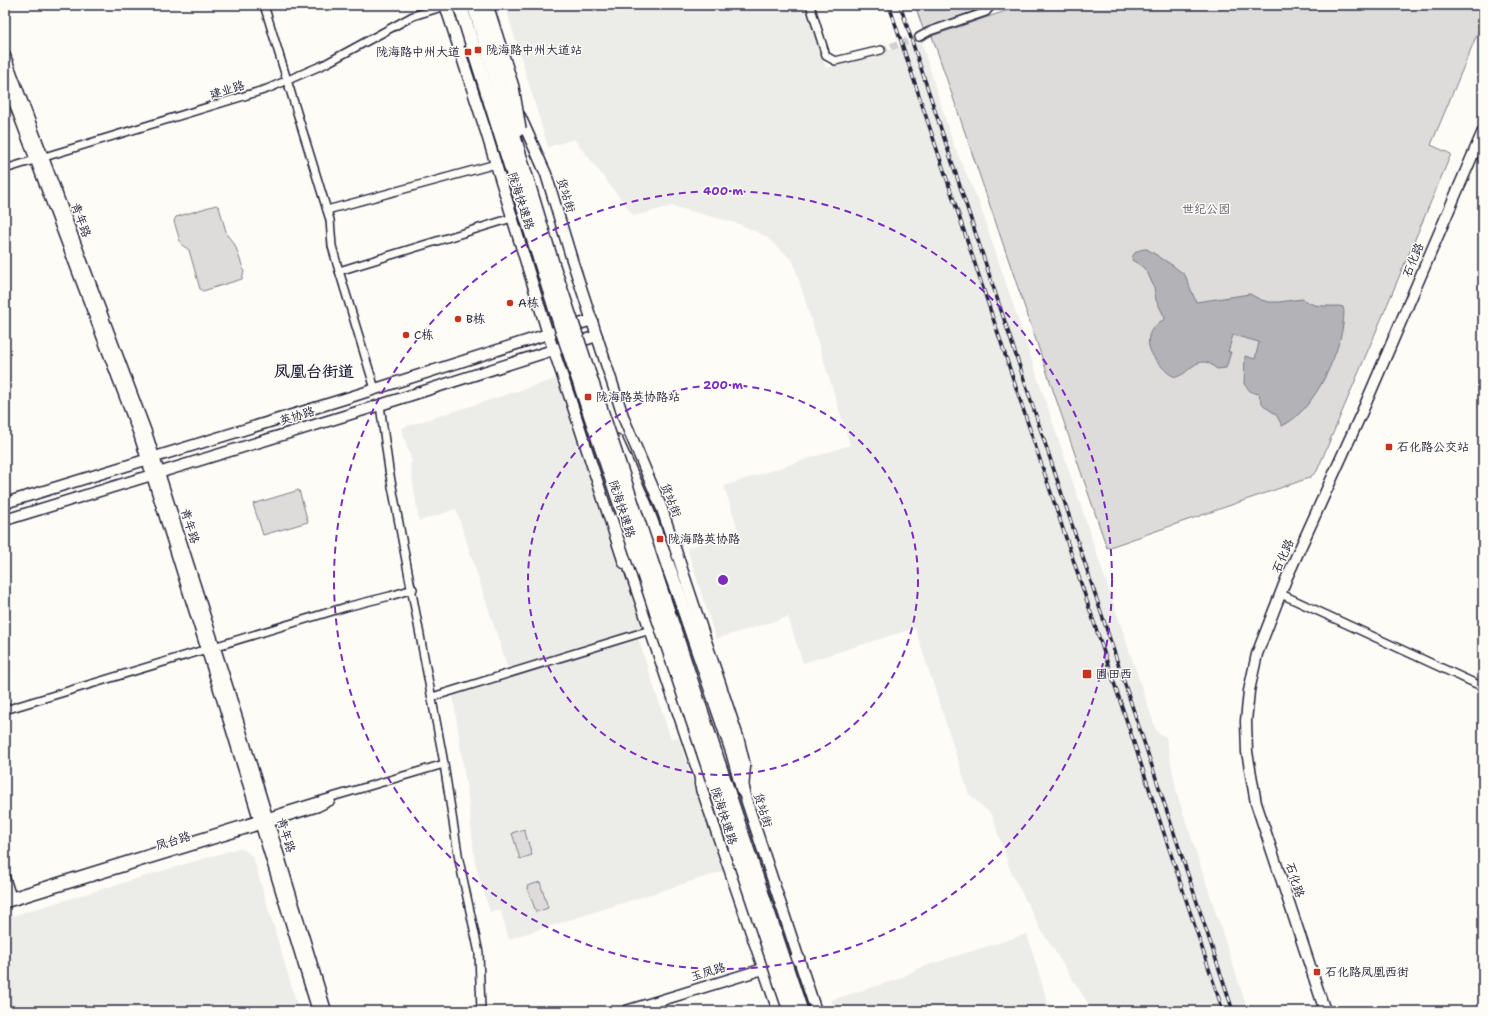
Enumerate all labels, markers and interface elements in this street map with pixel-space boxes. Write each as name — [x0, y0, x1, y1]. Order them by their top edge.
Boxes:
place label: 陇海路中州大道站 — [486, 42, 582, 58]
place label: 陇海路中州大道 — [376, 44, 460, 60]
marker: 陇海路中州大道站 — [473, 45, 483, 55]
marker: 陇海路中州大道 — [463, 47, 473, 57]
street label: 建业路 — [207, 77, 247, 103]
street label: 陇海快速路 — [504, 170, 538, 232]
street label: 货站街 — [553, 175, 579, 215]
text: 400 m — [703, 183, 743, 199]
street label: 青年路 — [67, 200, 95, 240]
park label: 世纪公园 — [1182, 201, 1230, 217]
street label: 石化路 — [1399, 240, 1427, 280]
place label: A栋 — [518, 295, 539, 311]
marker: A栋 — [505, 298, 515, 308]
place label: B栋 — [466, 311, 485, 327]
marker: B栋 — [453, 314, 463, 324]
place label: C栋 — [414, 327, 433, 343]
marker: C栋 — [401, 330, 411, 340]
district label: 凤凰台街道 — [274, 361, 354, 382]
text: 200 m — [703, 377, 743, 393]
place label: 陇海路英协路站 — [596, 389, 680, 405]
marker: 陇海路英协路站 — [583, 392, 593, 402]
street label: 英协路 — [277, 403, 317, 429]
place label: 石化路公交站 — [1397, 439, 1469, 455]
marker: 石化路公交站 — [1384, 442, 1394, 452]
street label: 陇海快速路 — [605, 478, 639, 540]
street label: 货站街 — [657, 480, 685, 520]
street label: 青年路 — [177, 506, 203, 546]
place label: 陇海路英协路 — [668, 531, 740, 547]
marker: 陇海路英协路 — [655, 534, 665, 544]
street label: 石化路 — [1268, 536, 1298, 576]
centre of rings — [716, 573, 730, 587]
place label: 圃田西 — [1096, 666, 1132, 682]
marker: 圃田西 — [1081, 668, 1093, 680]
street label: 陇海快速路 — [707, 785, 741, 847]
street label: 货站街 — [750, 790, 776, 830]
street label: 青年路 — [273, 815, 299, 855]
street label: 凤台路 — [153, 828, 193, 854]
street label: 石化路 — [1282, 860, 1308, 900]
street label: 玉凤路 — [688, 959, 728, 985]
place label: 石化路凤凰西街 — [1325, 964, 1409, 980]
marker: 石化路凤凰西街 — [1312, 967, 1322, 977]

